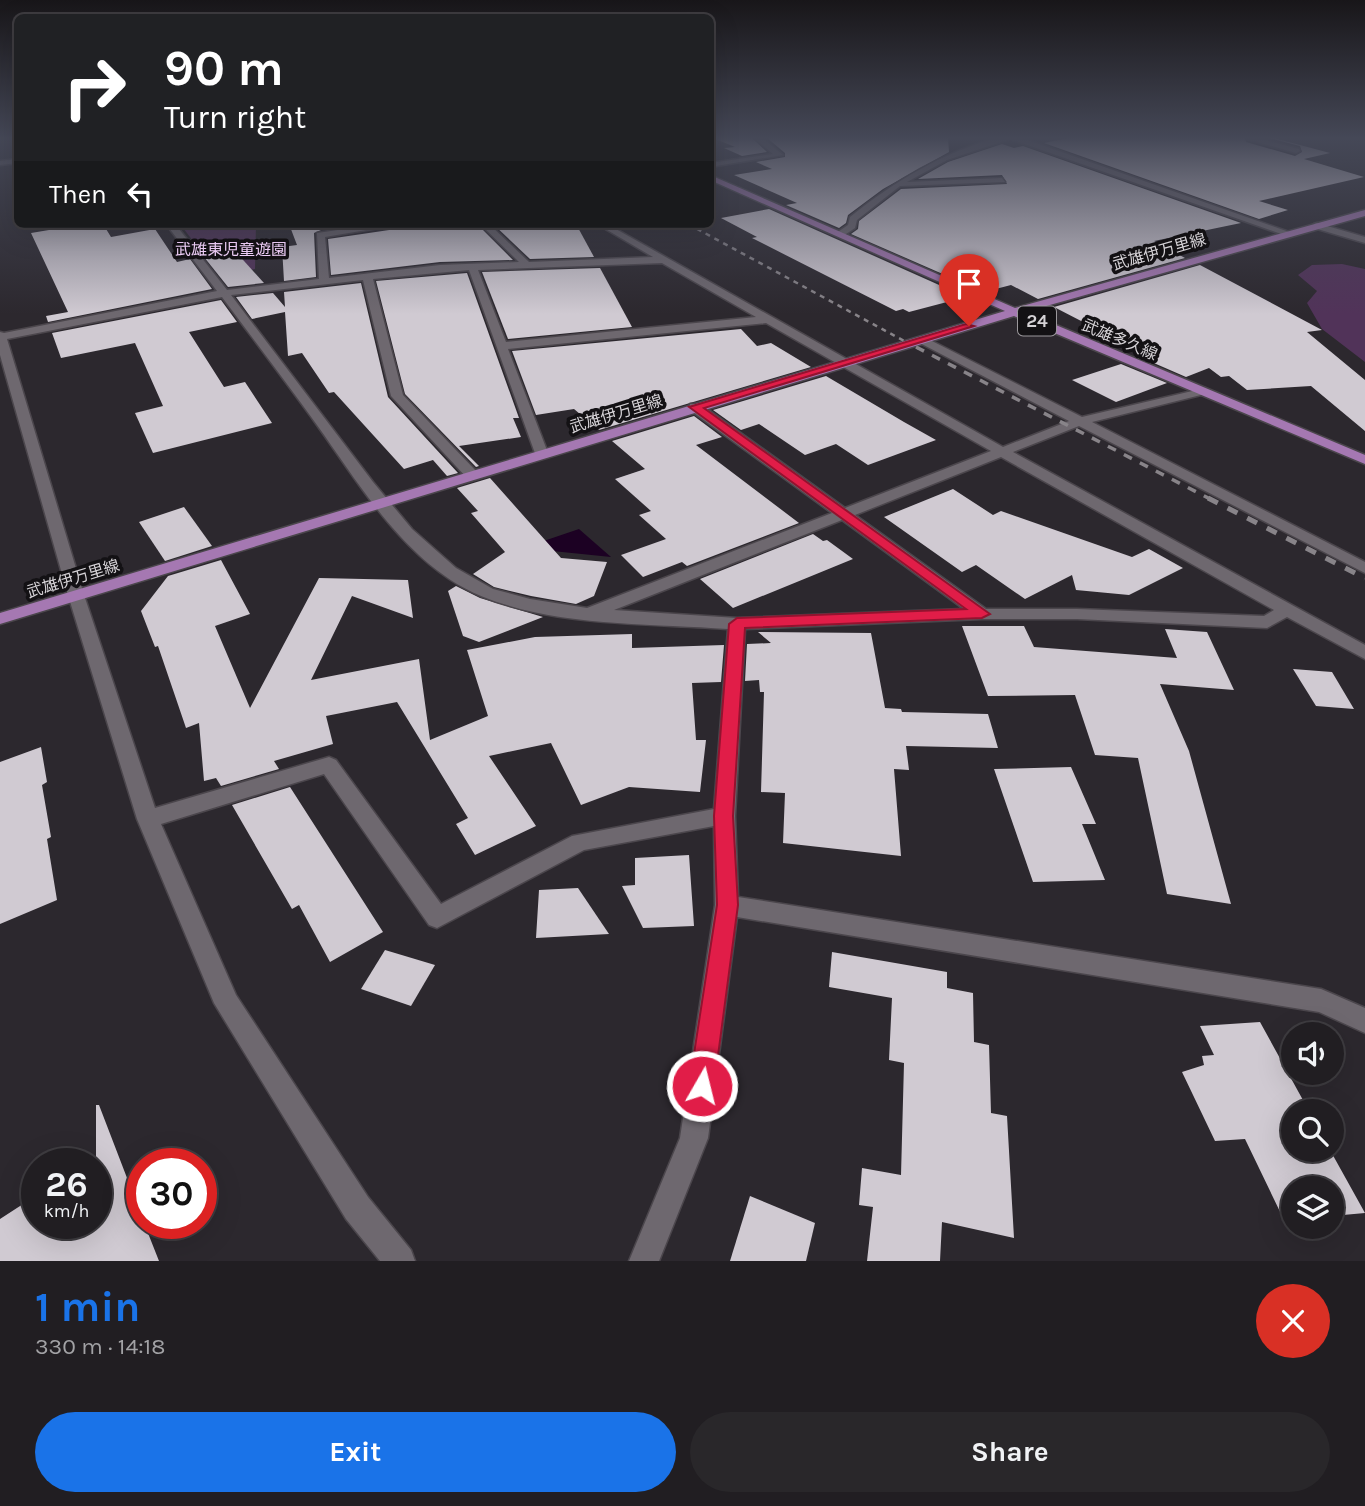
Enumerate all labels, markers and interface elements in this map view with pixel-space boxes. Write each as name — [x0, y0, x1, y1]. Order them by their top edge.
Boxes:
text: 90 m — [164, 40, 284, 97]
icon: right — [49, 42, 140, 133]
text: Turn right — [164, 99, 306, 136]
icon: left — [121, 175, 159, 213]
text: Then — [49, 179, 107, 210]
street label: 武雄伊万里線 — [1110, 229, 1208, 274]
park label: 武雄東児童遊園 — [175, 240, 287, 259]
pin — [939, 254, 999, 326]
icon: arrive — [950, 265, 988, 303]
road number: 24 — [1018, 306, 1056, 335]
street label: 武雄多久線 — [1079, 315, 1160, 364]
street label: 武雄伊万里線 — [567, 390, 665, 437]
street label: 武雄伊万里線 — [24, 555, 122, 602]
map controls — [1281, 1022, 1344, 1239]
button: sound — [1281, 1022, 1344, 1085]
position arrow — [665, 1049, 739, 1123]
button: search — [1281, 1099, 1344, 1162]
speed limit sign: 30 — [126, 1148, 217, 1239]
text: 26 — [45, 1164, 88, 1205]
button: layers — [1281, 1176, 1344, 1239]
text: km/h — [44, 1200, 89, 1222]
text: 1 min — [35, 1282, 140, 1332]
button: close — [1256, 1284, 1330, 1358]
text: 330 m · 14:18 — [35, 1333, 165, 1360]
button: Exit — [35, 1412, 676, 1492]
button: Share — [690, 1412, 1330, 1492]

